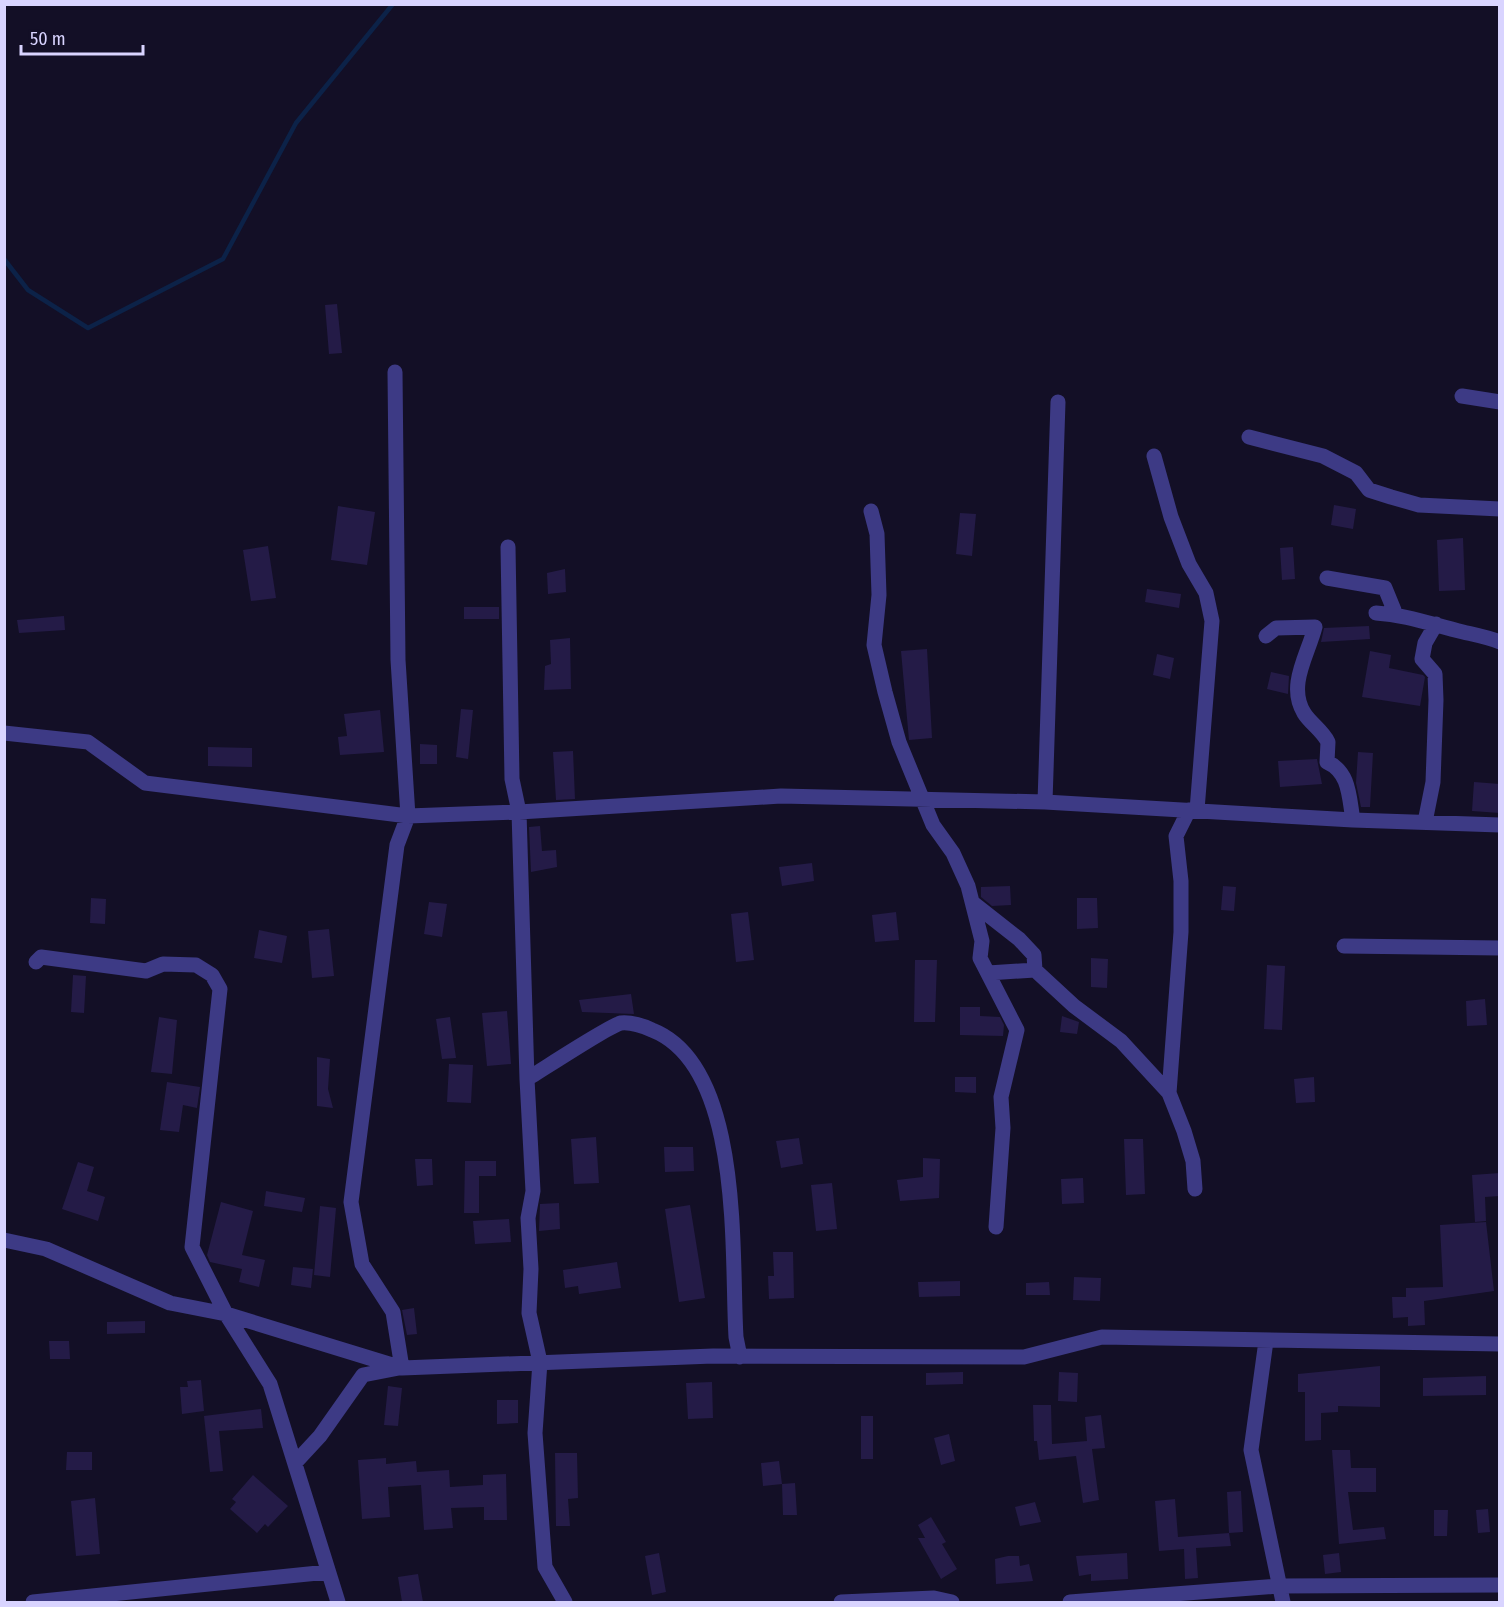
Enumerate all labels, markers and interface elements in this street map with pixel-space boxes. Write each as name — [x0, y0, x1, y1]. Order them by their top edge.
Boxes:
scale bar — [21, 18, 142, 56]
text: 50 m — [30, 28, 66, 50]

